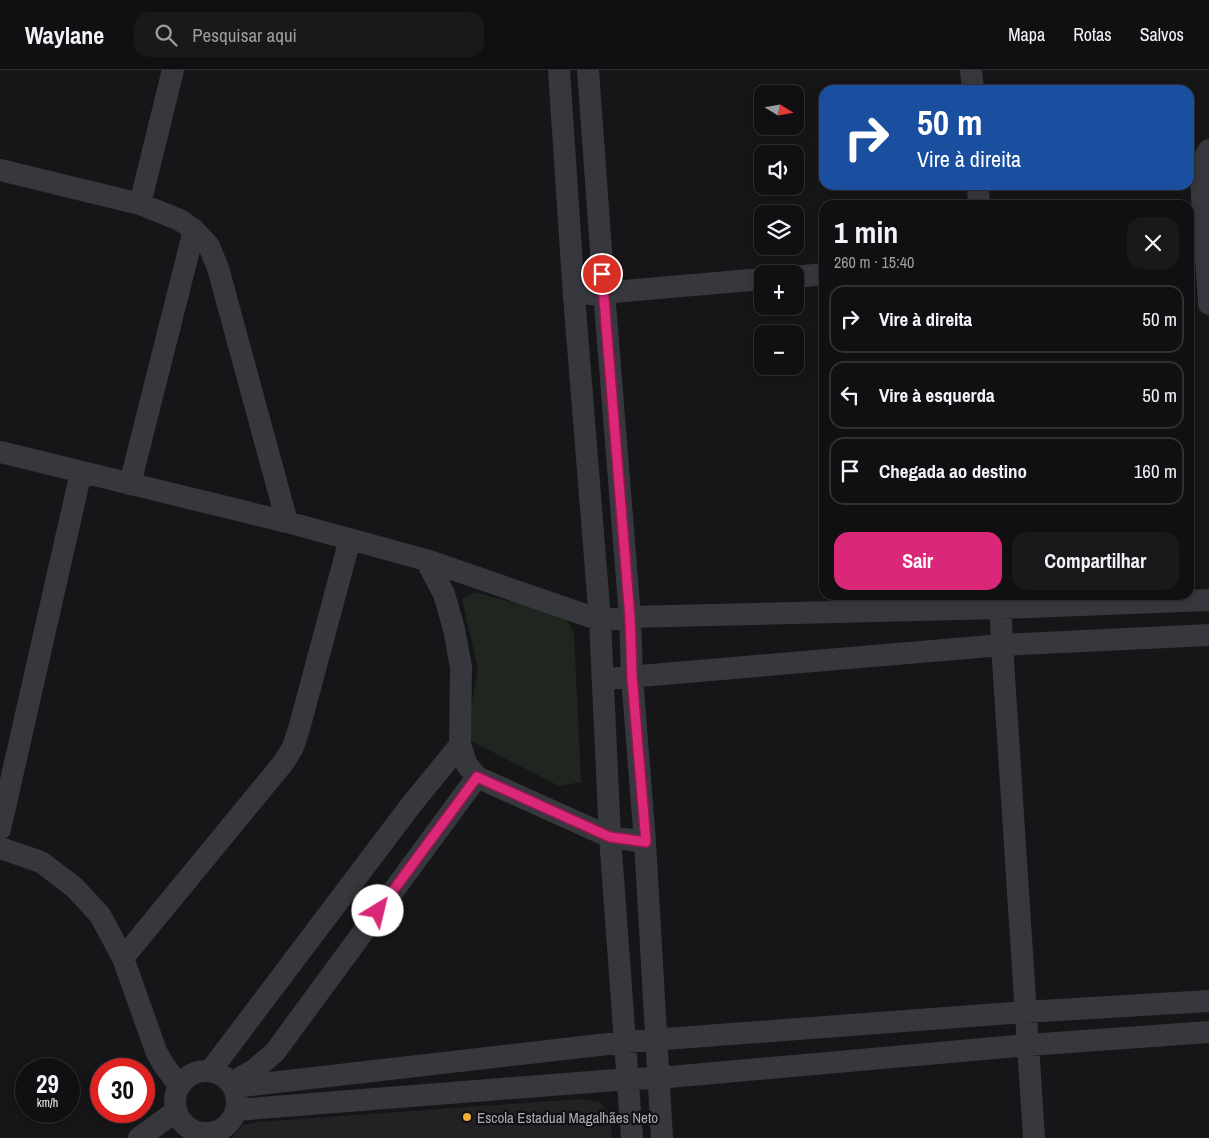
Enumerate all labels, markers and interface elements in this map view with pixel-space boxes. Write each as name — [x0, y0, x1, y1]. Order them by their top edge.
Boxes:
search box — [134, 12, 484, 57]
text: Waylane — [25, 19, 104, 51]
icon: search — [152, 21, 180, 49]
text: Pesquisar aqui — [192, 22, 297, 48]
text: Mapa — [1008, 22, 1045, 47]
text: Rotas — [1073, 22, 1112, 47]
text: Salvos — [1140, 22, 1184, 47]
north arrow — [754, 85, 804, 135]
map controls — [754, 85, 804, 375]
text: 50 m — [917, 99, 982, 146]
icon: right — [834, 105, 899, 170]
text: Vire à direita — [917, 144, 1021, 174]
button: sound — [754, 145, 804, 195]
button: layers — [754, 205, 804, 255]
text: 1 min — [834, 212, 898, 252]
button: close — [1127, 217, 1179, 269]
text: 260 m · 15:40 — [834, 251, 914, 273]
pin — [581, 253, 623, 295]
icon: arrive — [588, 260, 616, 288]
button: + — [754, 265, 804, 315]
icon: right — [836, 305, 864, 333]
text: Vire à direita — [879, 306, 972, 332]
text: 50 m — [1142, 306, 1177, 332]
button: − — [754, 325, 804, 375]
icon: left — [836, 381, 864, 409]
text: Vire à esquerda — [879, 382, 995, 408]
text: 50 m — [1142, 382, 1177, 408]
icon: arrive — [836, 457, 864, 485]
text: Chegada ao destino — [879, 458, 1027, 484]
text: 160 m — [1134, 458, 1177, 484]
button: Sair — [834, 532, 1002, 590]
button: Compartilhar — [1012, 532, 1179, 590]
position arrow — [351, 884, 403, 936]
speed limit sign: 30 — [90, 1058, 155, 1123]
text: 29 — [36, 1067, 59, 1101]
text: km/h — [37, 1095, 58, 1111]
place label: Escola Estadual Magalhães Neto — [477, 1107, 658, 1128]
marker: Escola Estadual Magalhães Neto — [461, 1111, 473, 1123]

